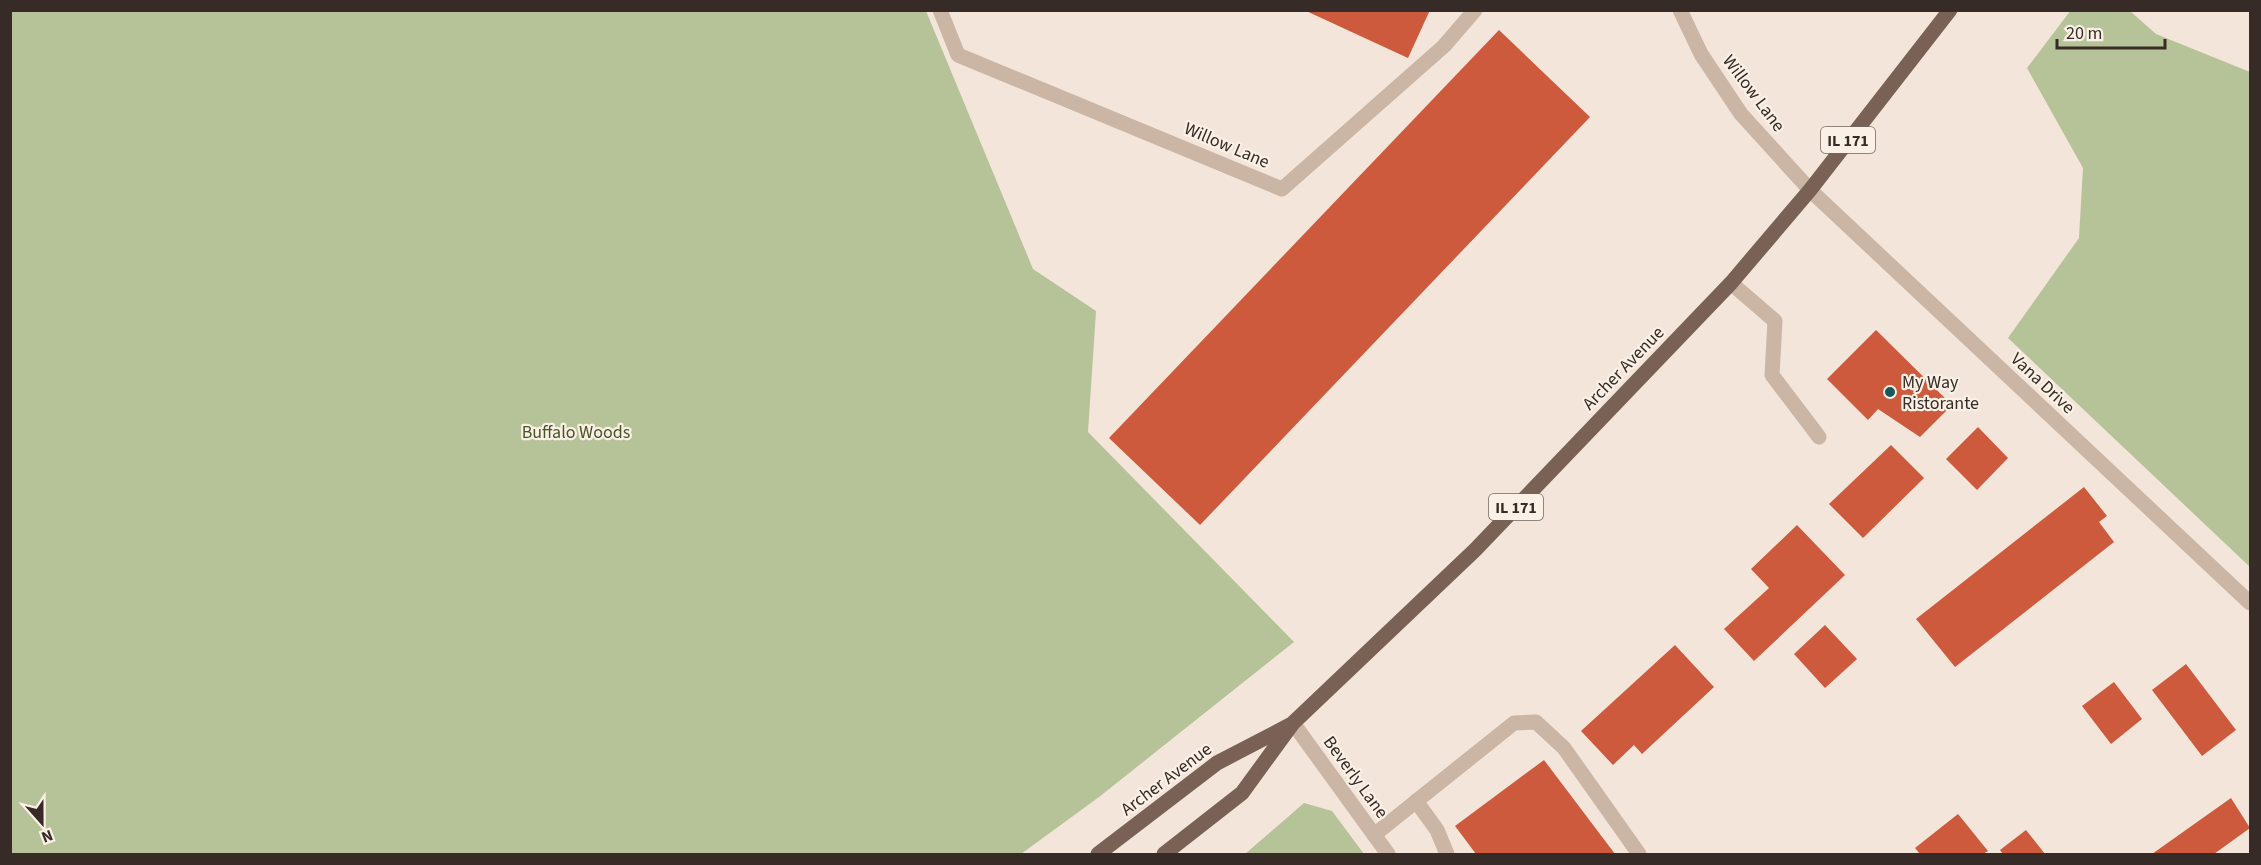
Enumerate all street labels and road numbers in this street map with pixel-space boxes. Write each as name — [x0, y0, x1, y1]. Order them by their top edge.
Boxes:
street label: Willow Lane — [1716, 50, 1791, 137]
street label: Willow Lane — [1180, 116, 1273, 175]
road number: IL 171 — [1821, 127, 1875, 153]
street label: Archer Avenue — [1577, 321, 1670, 416]
street label: Vana Drive — [2005, 347, 2080, 420]
road number: IL 171 — [1489, 494, 1543, 520]
street label: Beverly Lane — [1317, 731, 1394, 824]
street label: Archer Avenue — [1116, 737, 1217, 822]

